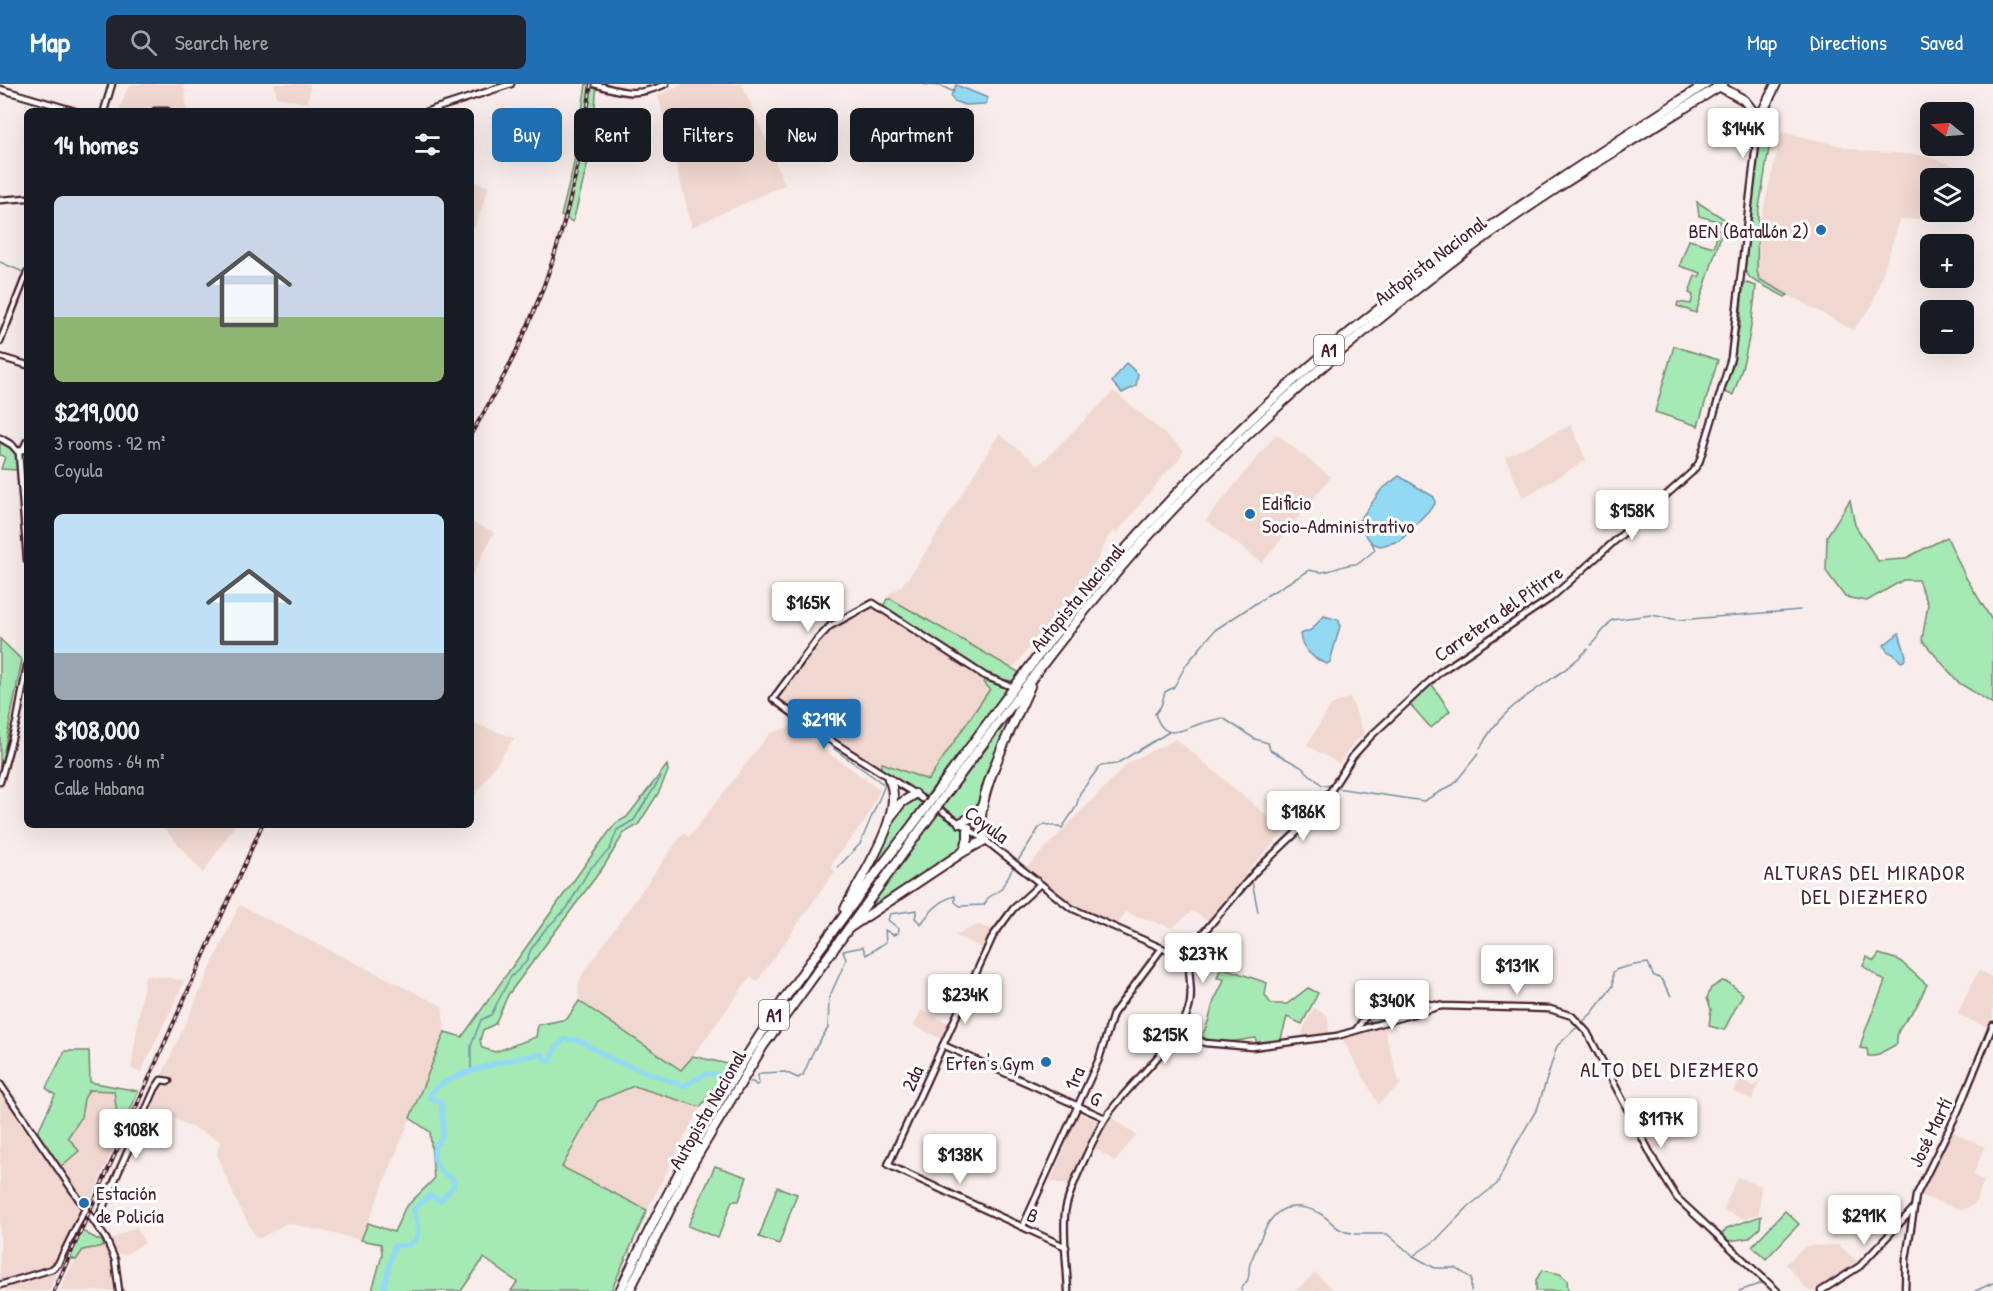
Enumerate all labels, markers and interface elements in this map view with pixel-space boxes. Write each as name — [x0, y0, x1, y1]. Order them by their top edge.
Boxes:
search box — [106, 15, 526, 69]
text: Map — [30, 23, 70, 61]
icon: search — [127, 26, 160, 59]
text: Search here — [175, 27, 269, 57]
text: Map — [1747, 28, 1777, 57]
text: Directions — [1810, 28, 1887, 57]
text: Saved — [1920, 28, 1963, 57]
north arrow — [1920, 102, 1974, 156]
map controls — [1920, 102, 1974, 354]
chip: Buy — [492, 108, 562, 162]
chip: Rent — [574, 108, 651, 162]
chip: Filters — [663, 108, 754, 162]
chip: New — [766, 108, 838, 162]
chip: Apartment — [850, 108, 974, 162]
pin: $144K — [1701, 108, 1785, 159]
text: $144K — [1722, 114, 1764, 141]
text: 14 homes — [54, 127, 139, 162]
icon: filters — [411, 128, 444, 161]
button: layers — [1920, 168, 1974, 222]
street label: Autopista Nacional — [1368, 209, 1492, 311]
place label: BEN (Batallón 2) — [1688, 217, 1809, 244]
marker: BEN (Batallón 2) — [1814, 223, 1828, 237]
button: + — [1920, 234, 1974, 288]
icon: home — [195, 235, 303, 343]
button: − — [1920, 300, 1974, 354]
road number: A1 — [1314, 335, 1344, 365]
text: $219,000 — [54, 394, 139, 429]
text: 3 rooms · 92 m² — [54, 429, 165, 456]
text: Coyula — [54, 456, 103, 483]
place label: Edificio Socio-Administrativo — [1262, 489, 1414, 539]
pin: $158K — [1590, 490, 1674, 541]
text: $158K — [1610, 496, 1654, 523]
marker: Edificio Socio-Administrativo — [1243, 507, 1257, 521]
street label: Autopista Nacional — [1024, 537, 1131, 657]
icon: home — [195, 553, 303, 661]
street label: Carretera del Pitirre — [1428, 558, 1568, 668]
pin: $165K — [766, 582, 850, 633]
text: $165K — [786, 588, 830, 615]
pin: $219K — [782, 699, 866, 750]
text: $219K — [802, 705, 846, 732]
text: $108,000 — [54, 712, 140, 747]
text: 2 rooms · 64 m² — [54, 747, 165, 774]
text: Calle Habana — [54, 774, 144, 801]
pin: $186K — [1261, 791, 1345, 842]
text: $186K — [1281, 797, 1325, 824]
street label: Coyula — [959, 799, 1015, 849]
district label: ALTURAS DEL MIRADOR DEL DIEZMERO — [1764, 858, 1966, 911]
pin: $237K — [1161, 933, 1245, 984]
text: $237K — [1179, 939, 1227, 966]
pin: $131K — [1475, 945, 1559, 996]
text: $131K — [1495, 951, 1539, 978]
pin: $234K — [923, 974, 1007, 1025]
text: $234K — [942, 980, 988, 1007]
pin: $340K — [1350, 980, 1434, 1031]
text: $340K — [1369, 986, 1415, 1013]
road number: A1 — [759, 1000, 789, 1030]
pin: $215K — [1123, 1014, 1207, 1065]
text: $215K — [1142, 1020, 1188, 1047]
street label: Autopista Nacional — [662, 1044, 752, 1174]
place label: Erfen's Gym — [946, 1049, 1034, 1076]
marker: Erfen's Gym — [1039, 1055, 1053, 1069]
district label: ALTO DEL DIEZMERO — [1580, 1055, 1760, 1084]
street label: 2da — [895, 1061, 929, 1095]
street label: 1ra — [1057, 1062, 1091, 1094]
street label: G — [1086, 1084, 1106, 1112]
street label: José Martí — [1902, 1093, 1958, 1171]
pin: $117K — [1619, 1098, 1703, 1149]
text: $117K — [1638, 1104, 1684, 1131]
pin: $108K — [94, 1109, 178, 1160]
text: $108K — [113, 1115, 159, 1142]
pin: $138K — [918, 1134, 1002, 1185]
text: $138K — [937, 1140, 983, 1167]
place label: Estación de Policía — [96, 1179, 164, 1229]
pin: $291K — [1822, 1195, 1906, 1246]
marker: Estación de Policía — [77, 1196, 91, 1210]
street label: B — [1023, 1201, 1043, 1229]
text: $291K — [1842, 1201, 1886, 1228]

